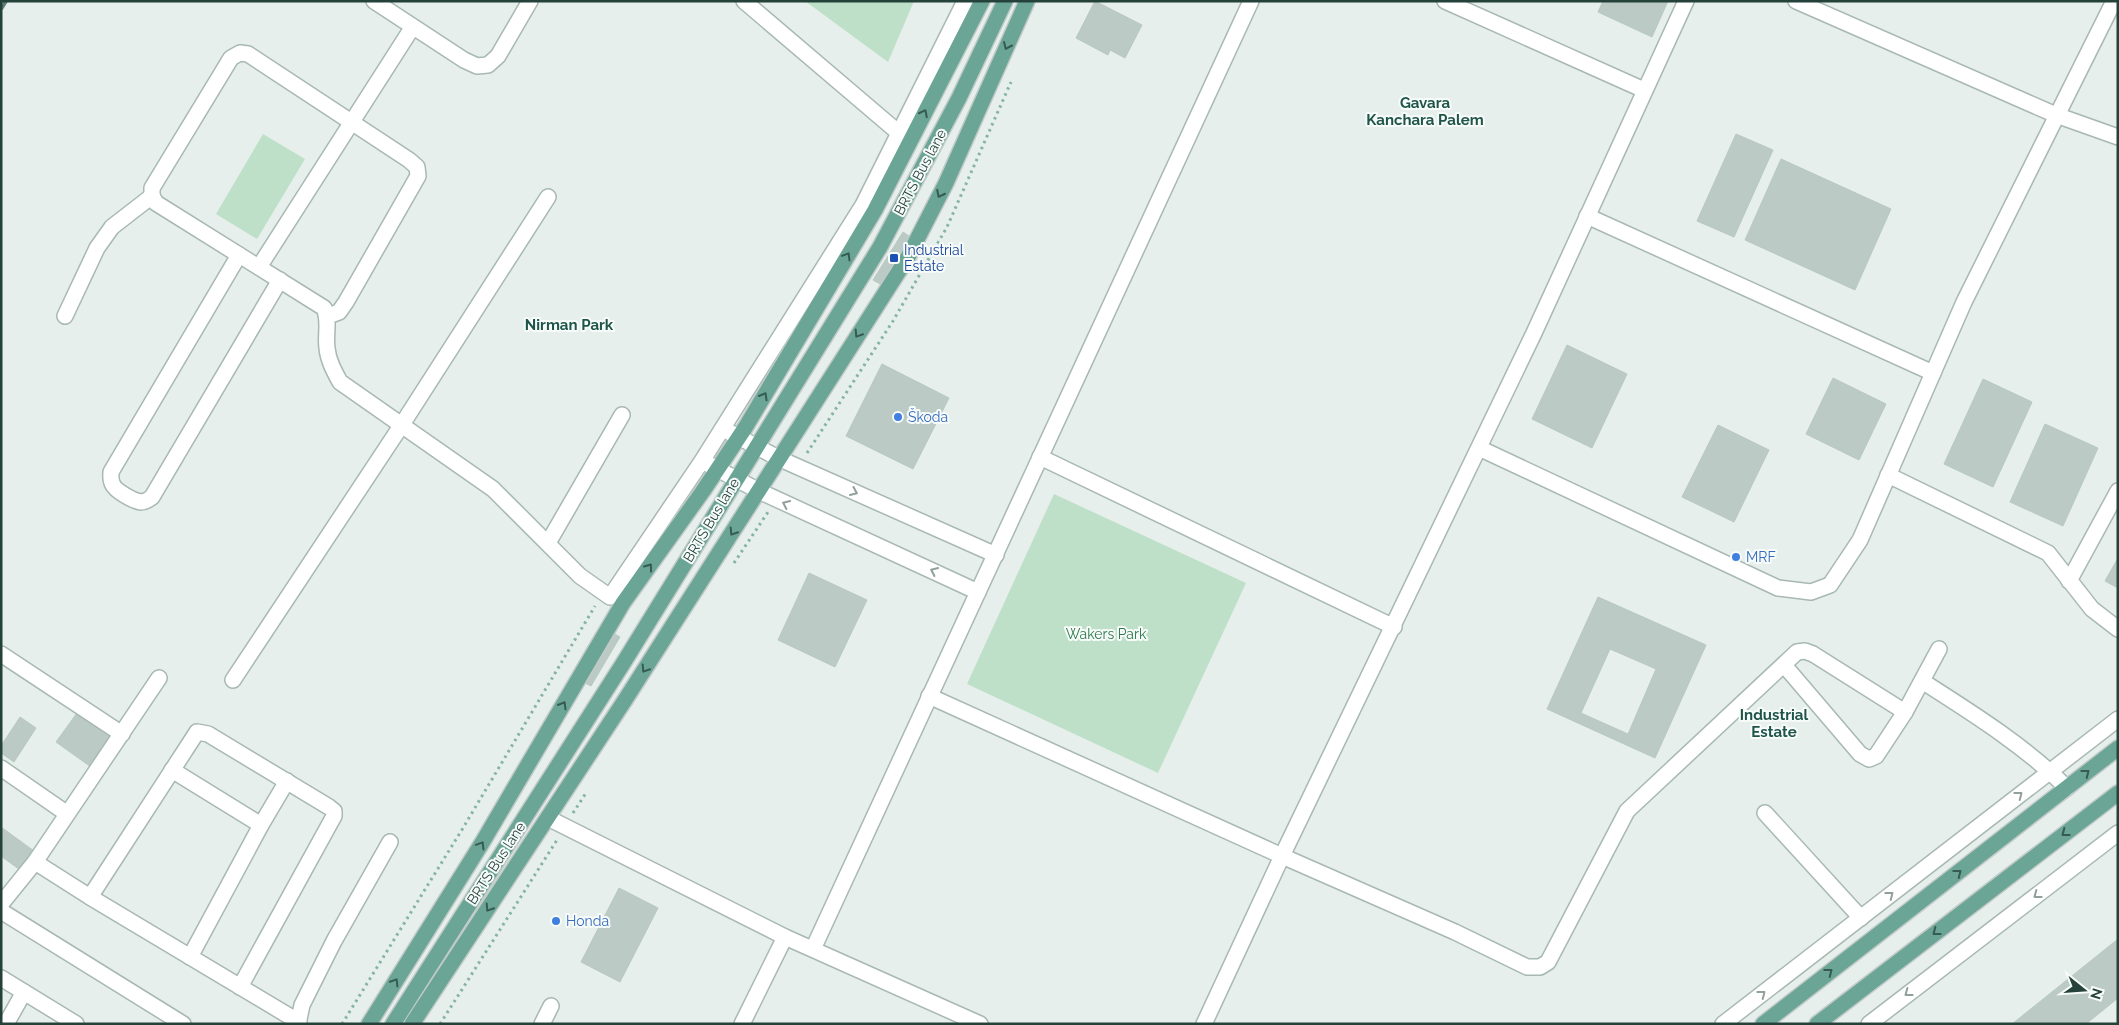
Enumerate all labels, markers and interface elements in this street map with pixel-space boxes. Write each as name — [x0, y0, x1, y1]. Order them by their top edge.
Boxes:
one-way arrow — [1003, 41, 1014, 50]
district label: Gavara Kanchara Palem — [1366, 94, 1484, 129]
one-way arrow — [918, 109, 928, 118]
street label: BRTS Bus lane — [891, 126, 949, 218]
one-way arrow — [936, 189, 946, 198]
place label: Industrial Estate — [904, 242, 964, 274]
marker: Industrial Estate — [888, 252, 900, 264]
one-way arrow — [840, 253, 850, 262]
district label: Nirman Park — [525, 316, 614, 334]
one-way arrow — [855, 328, 864, 338]
one-way arrow — [757, 392, 767, 401]
place label: Škoda — [908, 407, 948, 425]
marker: Škoda — [892, 411, 904, 423]
street label: BRTS Bus lane — [680, 475, 742, 565]
one-way arrow — [849, 486, 858, 497]
one-way arrow — [782, 499, 791, 510]
one-way arrow — [729, 527, 739, 536]
place label: MRF — [1746, 549, 1776, 565]
marker: MRF — [1730, 551, 1742, 563]
one-way arrow — [643, 563, 652, 573]
one-way arrow — [930, 568, 939, 578]
park label: Wakers Park — [1066, 626, 1147, 642]
one-way arrow — [642, 663, 651, 673]
one-way arrow — [557, 701, 567, 710]
district label: Industrial Estate — [1740, 706, 1808, 741]
one-way arrow — [2080, 770, 2090, 779]
one-way arrow — [2013, 793, 2022, 801]
street label: BRTS Bus lane — [463, 819, 529, 907]
one-way arrow — [2061, 827, 2071, 836]
one-way arrow — [474, 841, 484, 850]
one-way arrow — [1952, 870, 1961, 878]
one-way arrow — [2034, 889, 2043, 897]
one-way arrow — [1885, 891, 1894, 900]
one-way arrow — [486, 902, 495, 911]
place label: Honda — [566, 913, 609, 929]
marker: Honda — [550, 915, 562, 927]
one-way arrow — [1932, 926, 1942, 935]
north arrow — [2059, 965, 2109, 1015]
one-way arrow — [1824, 969, 1833, 978]
one-way arrow — [388, 979, 398, 988]
text: N — [2087, 986, 2106, 1001]
one-way arrow — [1905, 988, 1914, 997]
one-way arrow — [1756, 991, 1766, 1000]

